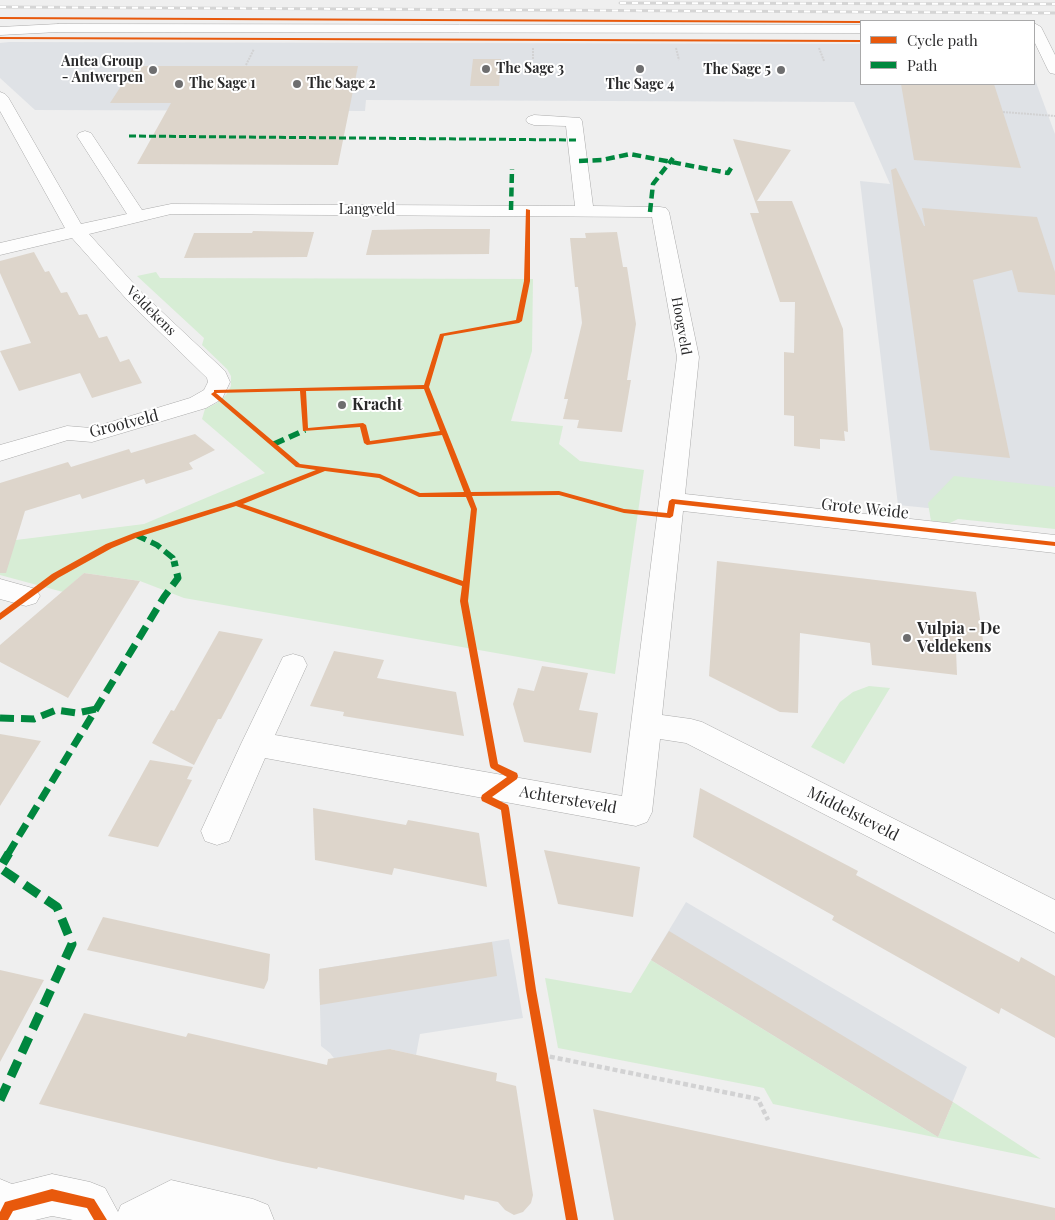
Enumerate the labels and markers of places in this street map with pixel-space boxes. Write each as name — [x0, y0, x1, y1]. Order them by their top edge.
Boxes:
place label: Antea Group - Antwerpen — [61, 54, 143, 86]
place label: The Sage 3 — [496, 61, 564, 77]
place label: The Sage 5 — [703, 62, 771, 78]
marker: The Sage 3 — [480, 63, 492, 75]
marker: The Sage 4 — [634, 63, 646, 75]
marker: Antea Group - Antwerpen — [147, 64, 159, 76]
marker: The Sage 5 — [775, 64, 787, 76]
place label: The Sage 1 — [189, 76, 256, 92]
place label: The Sage 2 — [307, 76, 376, 92]
place label: The Sage 4 — [606, 77, 674, 93]
marker: The Sage 1 — [173, 78, 185, 90]
marker: The Sage 2 — [291, 78, 303, 90]
place label: Kracht — [352, 395, 402, 415]
marker: Kracht — [336, 399, 348, 411]
place label: Vulpia - De Veldekens — [917, 619, 1000, 657]
marker: Vulpia - De Veldekens — [901, 632, 913, 644]

